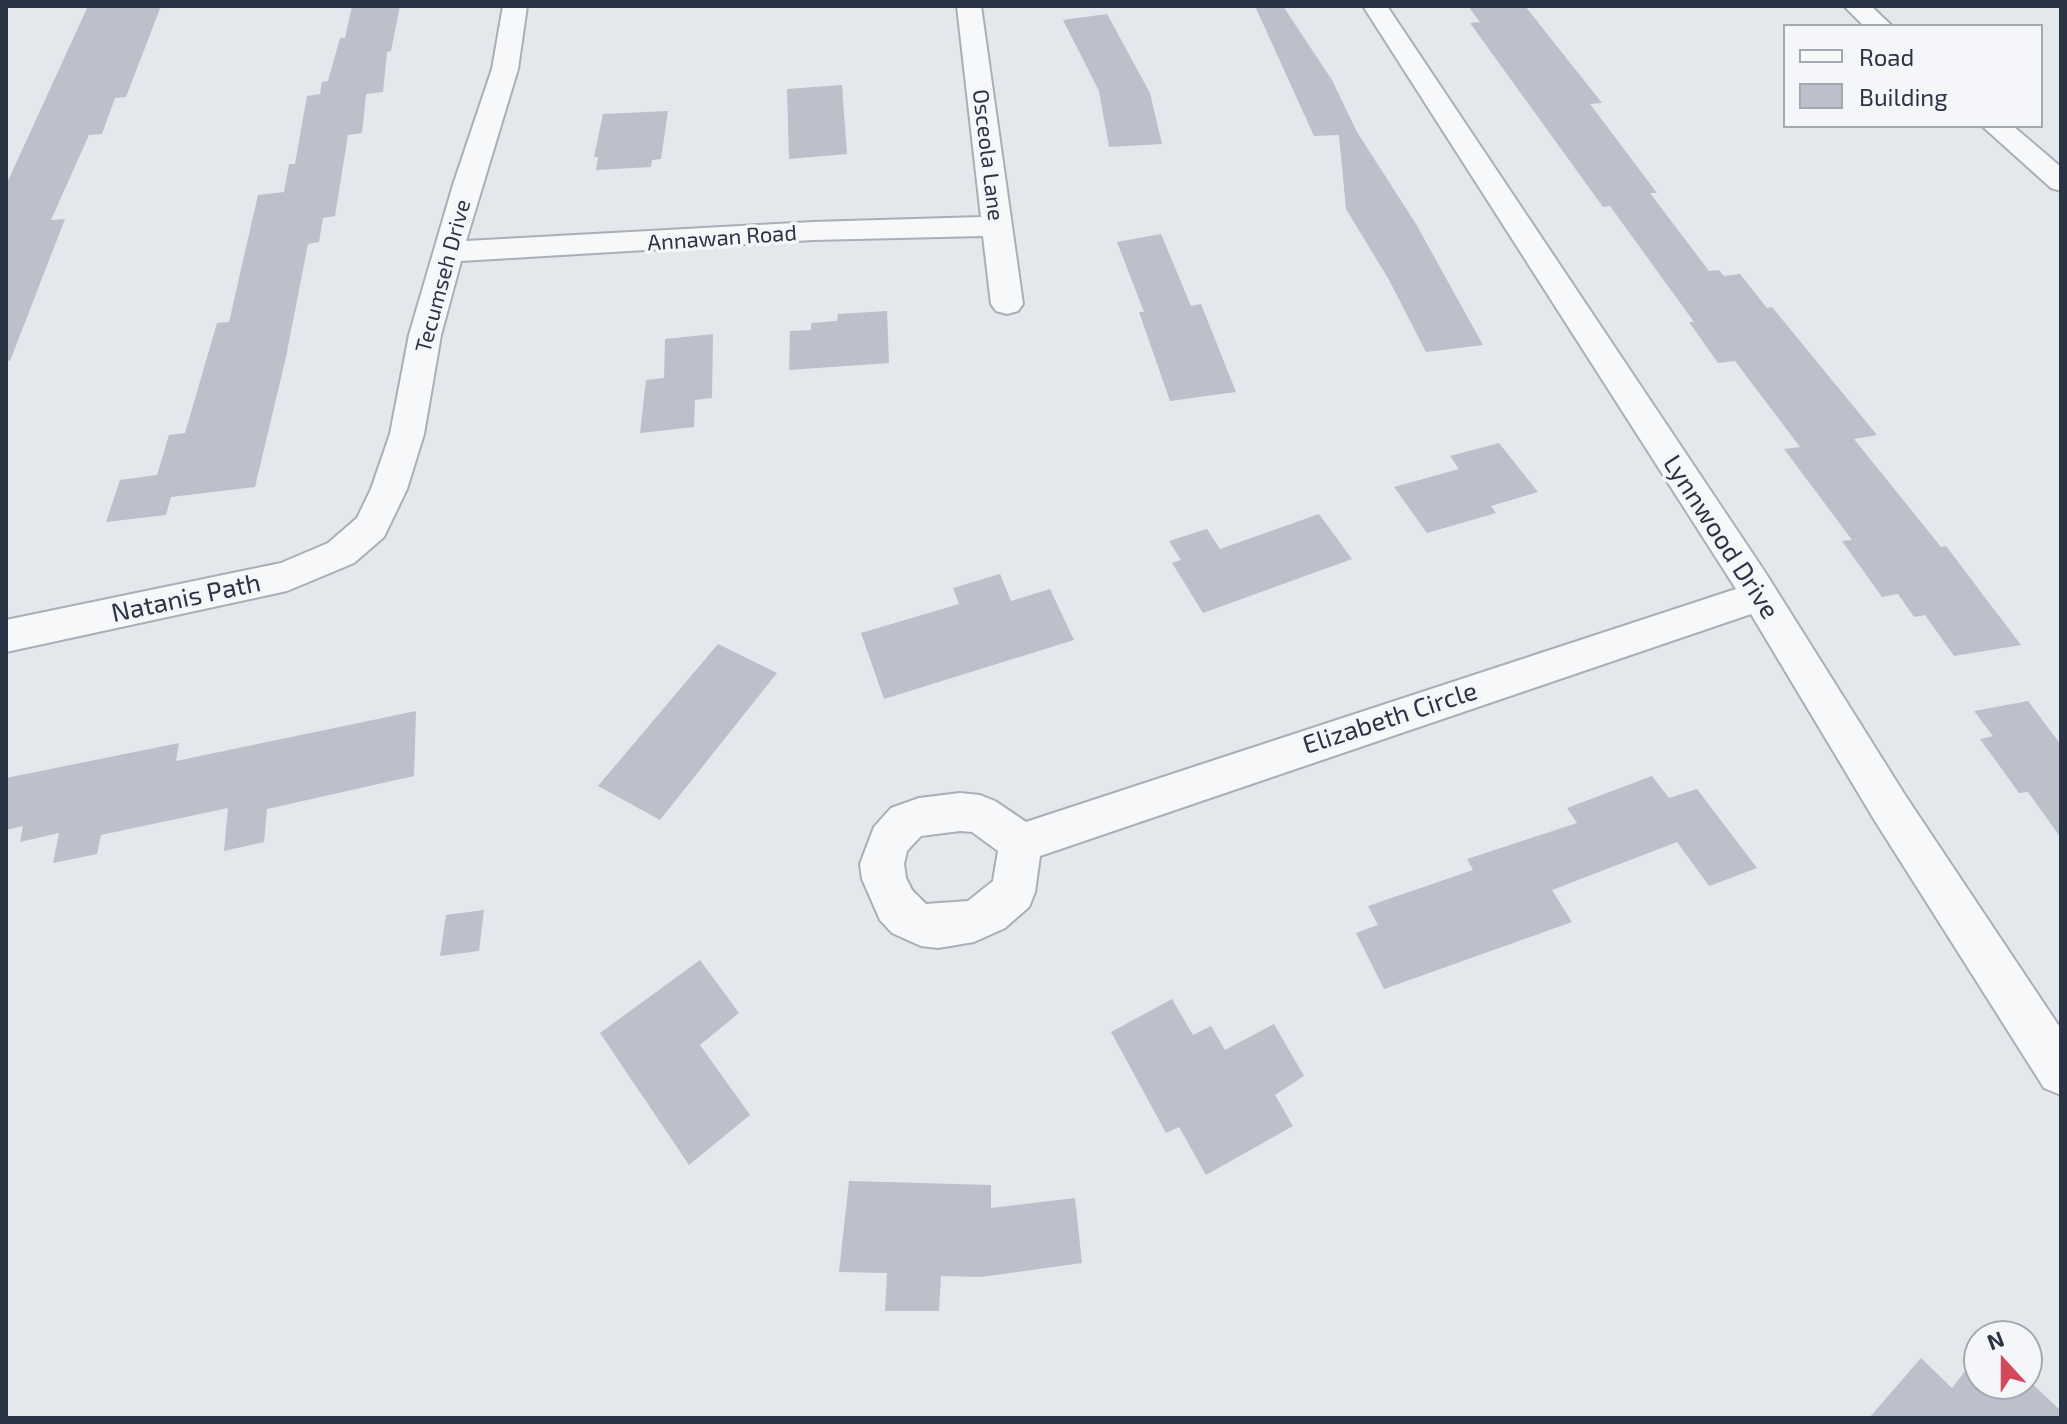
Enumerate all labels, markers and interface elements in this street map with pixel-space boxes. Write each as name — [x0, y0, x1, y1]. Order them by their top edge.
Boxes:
legend — [1783, 24, 2043, 128]
text: Road — [1859, 42, 1914, 71]
text: Building — [1859, 82, 1948, 111]
street label: Osceola Lane — [967, 88, 1009, 222]
street label: Tecumseh Drive — [410, 196, 476, 356]
street label: Annawan Road — [646, 220, 798, 256]
street label: Lynnwood Drive — [1656, 449, 1786, 625]
street label: Natanis Path — [108, 567, 264, 629]
street label: Elizabeth Circle — [1299, 675, 1481, 761]
north arrow — [1963, 1320, 2043, 1400]
text: N — [1983, 1324, 2007, 1354]

